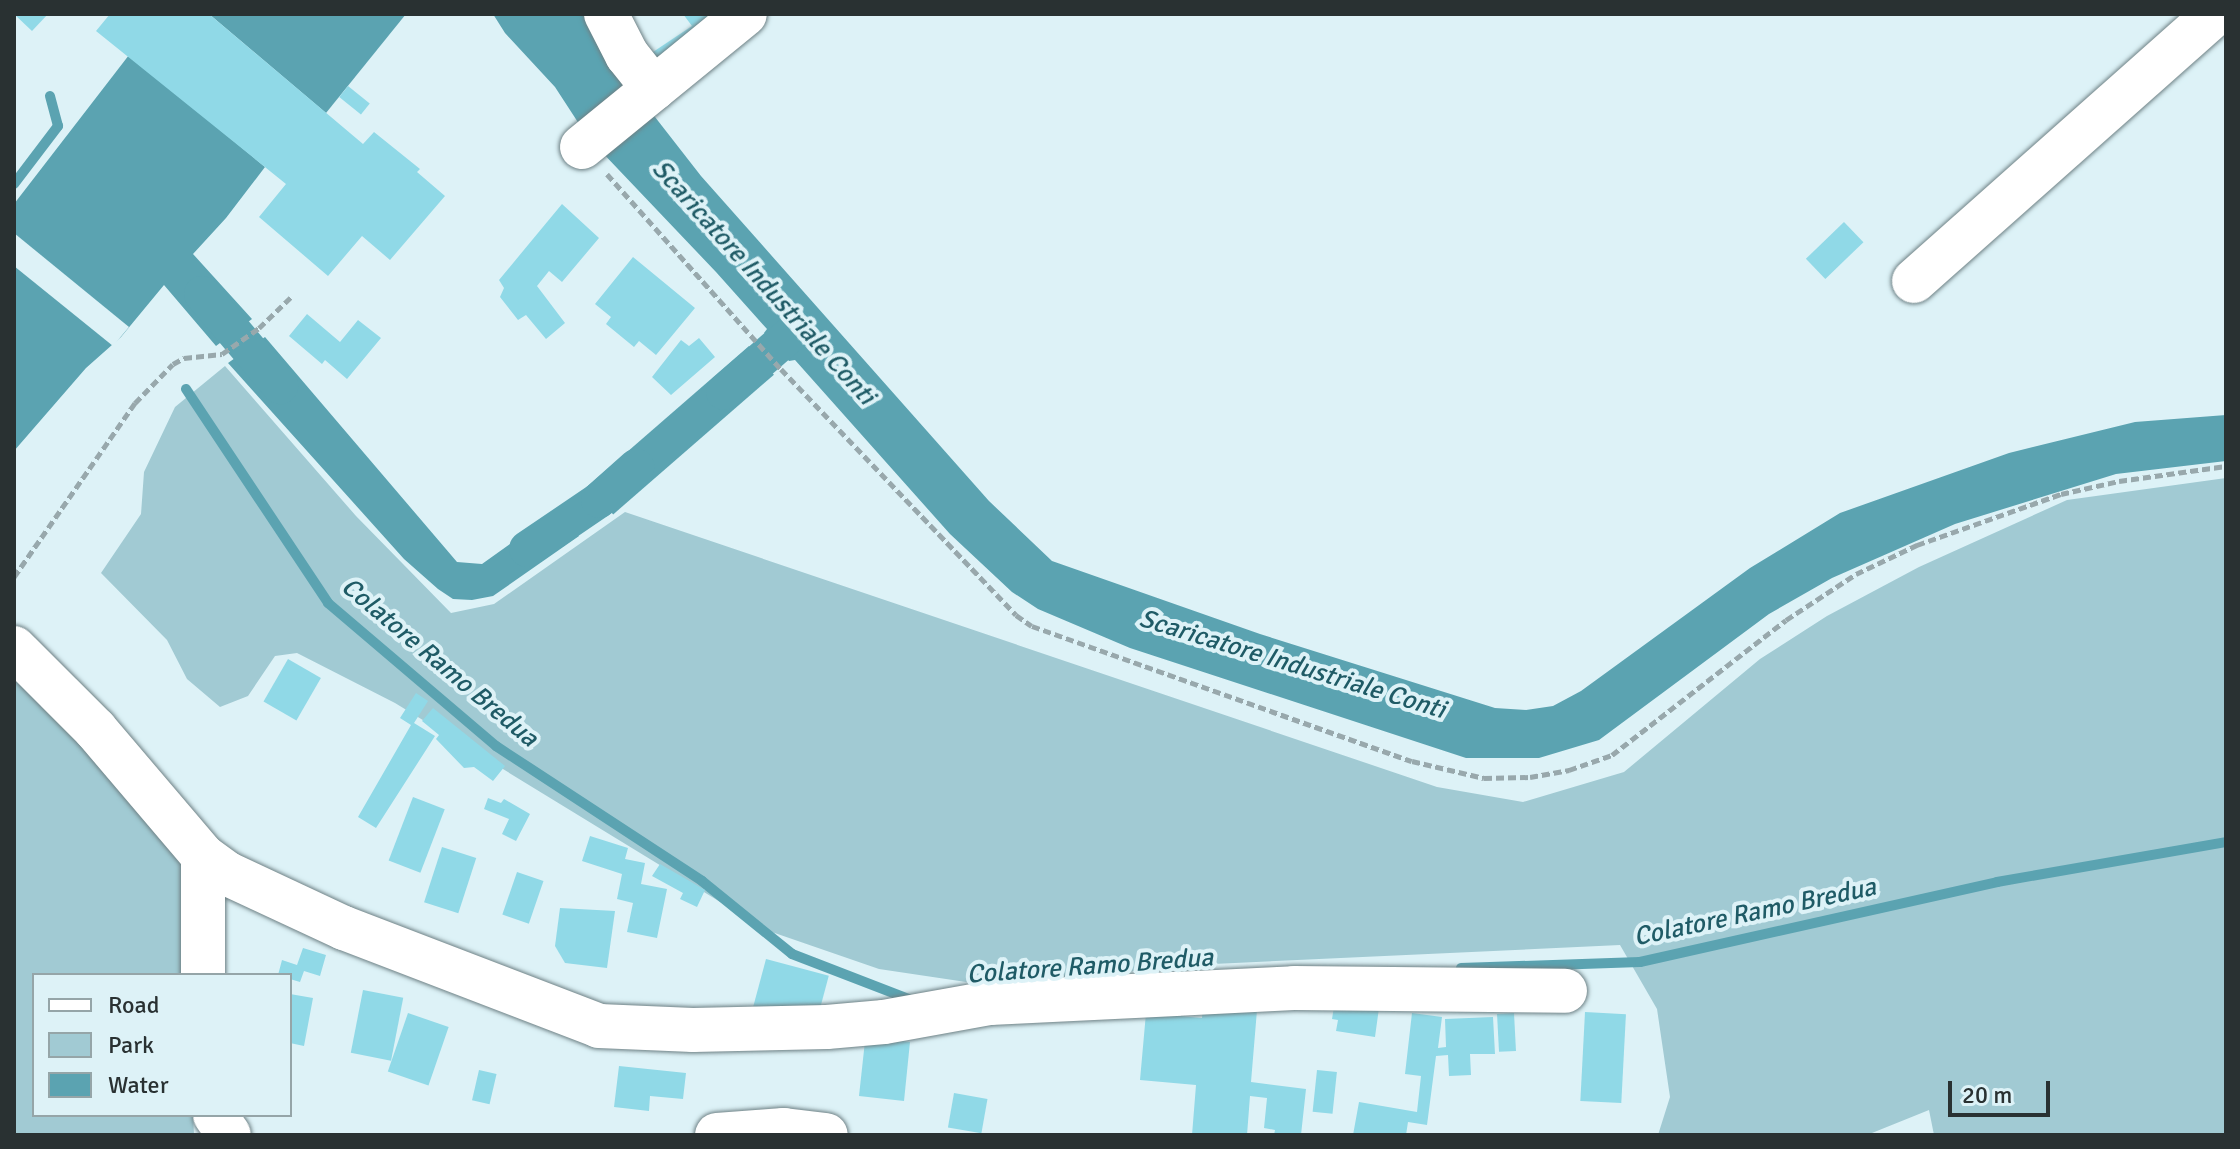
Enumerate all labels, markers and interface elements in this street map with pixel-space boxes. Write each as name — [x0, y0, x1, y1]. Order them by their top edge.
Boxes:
water label: Scaricatore Industriale Conti — [645, 154, 881, 412]
water label: Colatore Ramo Bredua — [334, 572, 544, 754]
water label: Scaricatore Industriale Conti — [1135, 604, 1449, 726]
water label: Colatore Ramo Bredua — [1631, 872, 1879, 954]
water label: Colatore Ramo Bredua — [966, 943, 1214, 991]
legend — [32, 973, 292, 1117]
text: Road — [108, 990, 159, 1020]
text: Park — [108, 1030, 154, 1060]
scale bar — [1952, 1065, 2054, 1115]
text: Water — [108, 1070, 168, 1100]
text: 20 m — [1962, 1080, 2012, 1110]

